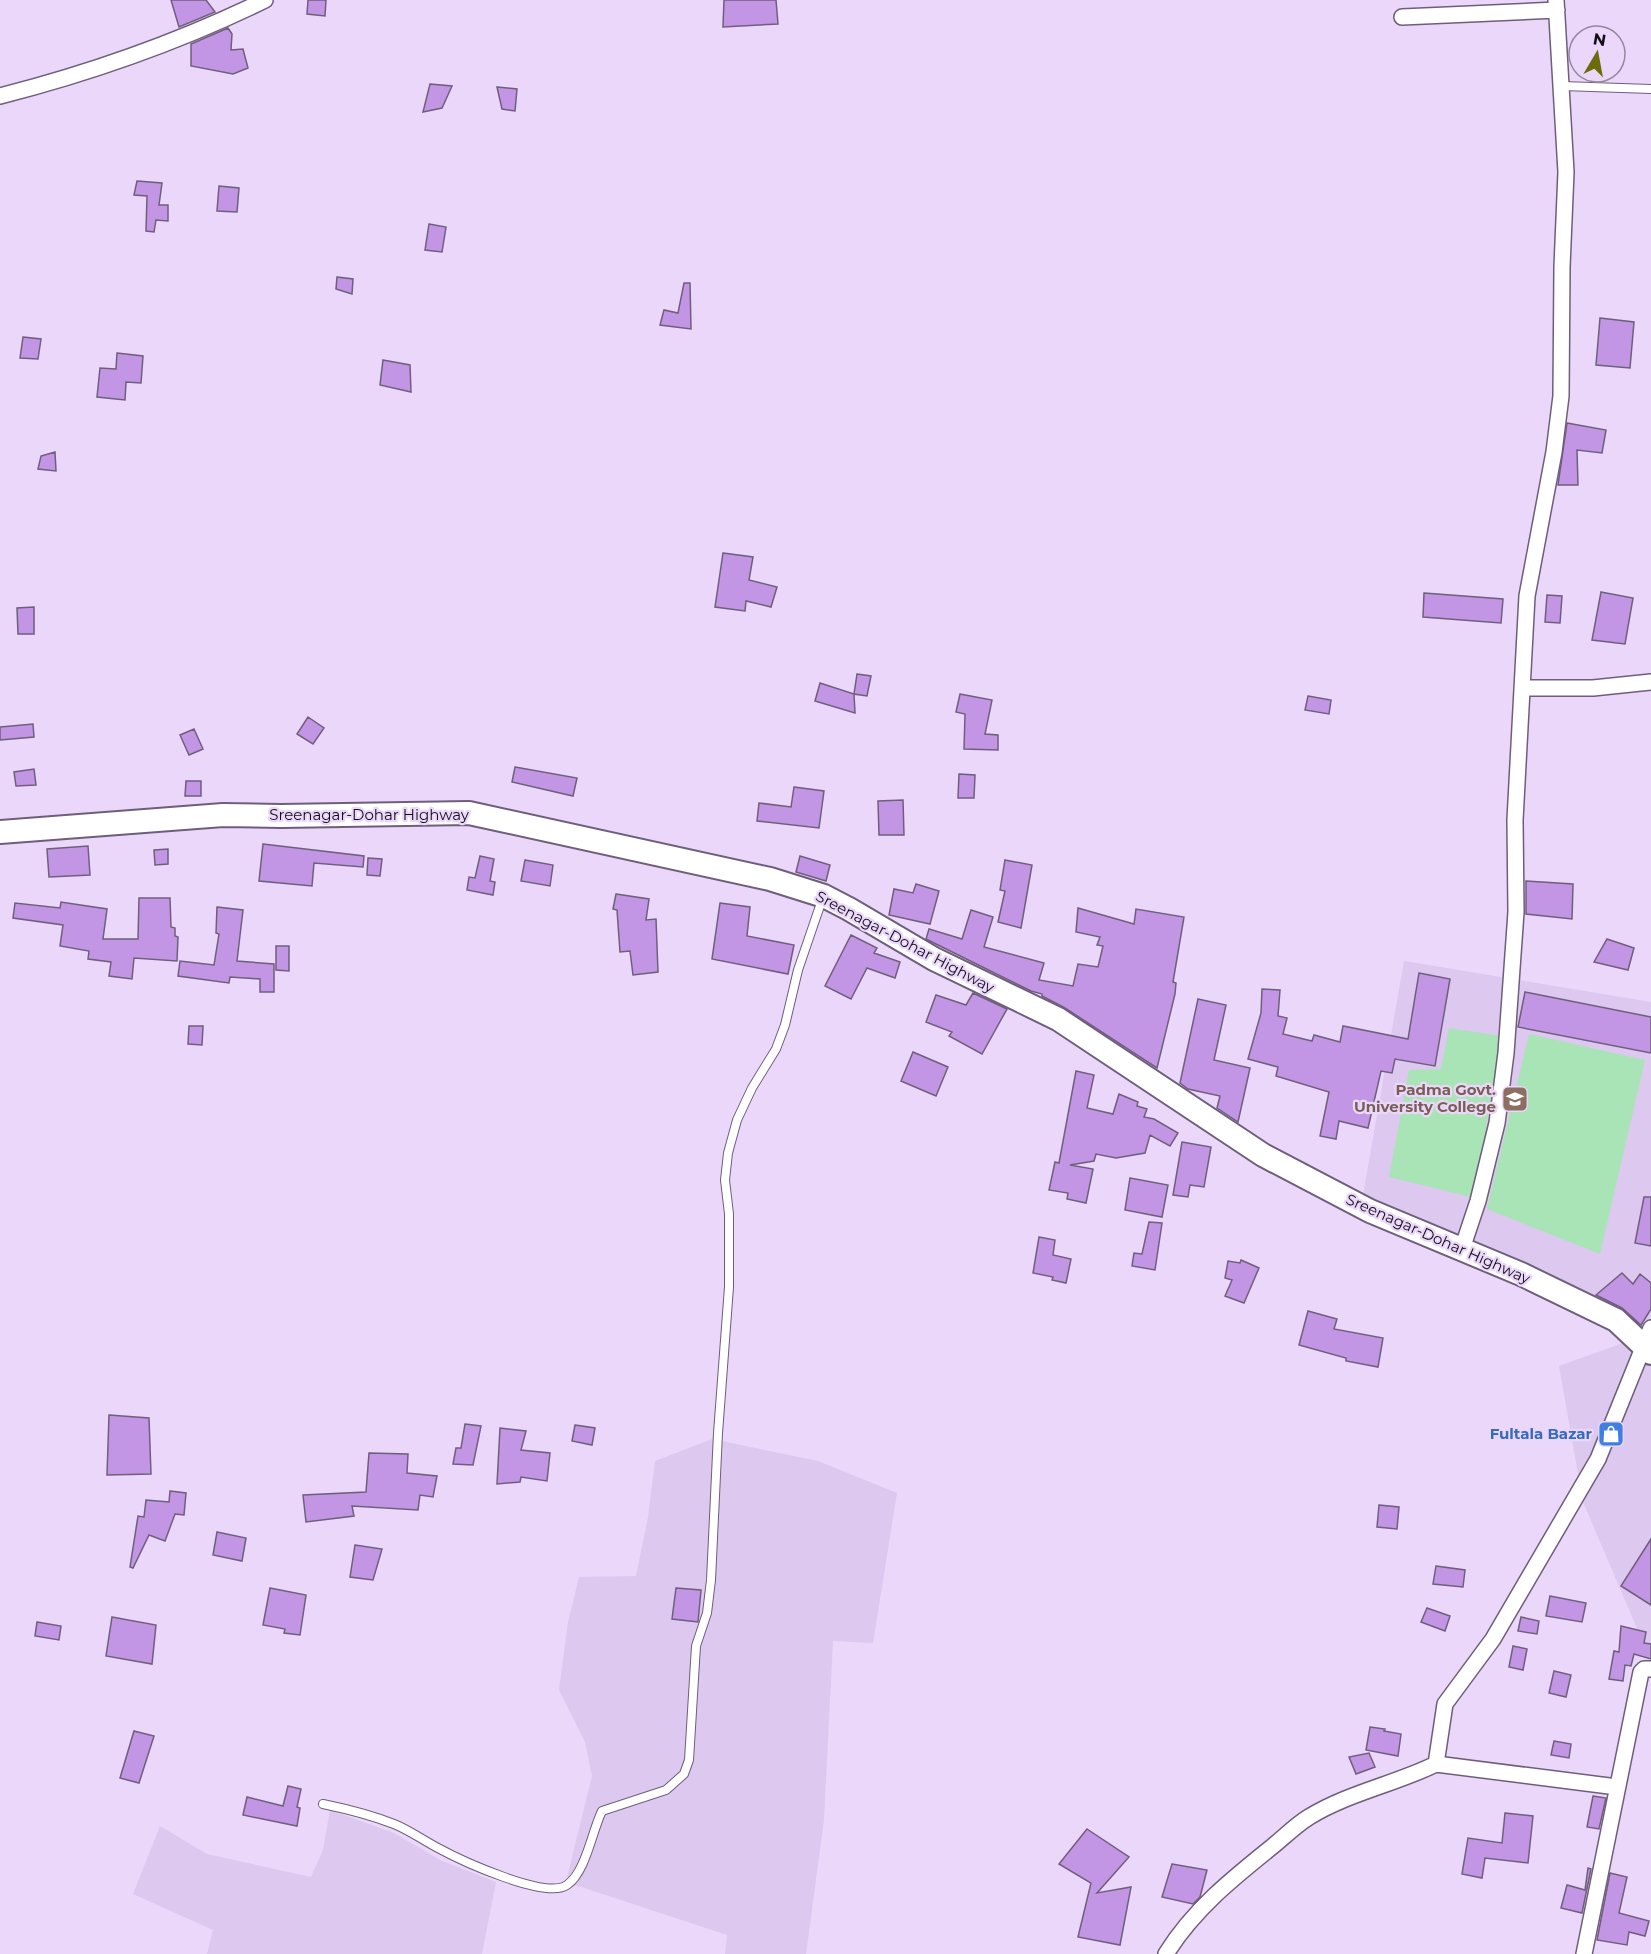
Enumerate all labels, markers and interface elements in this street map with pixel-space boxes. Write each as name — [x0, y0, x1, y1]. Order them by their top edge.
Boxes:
north arrow — [1567, 24, 1627, 84]
text: N — [1591, 29, 1608, 50]
street label: Sreenagar-Dohar Highway — [269, 805, 470, 824]
street label: Sreenagar-Dohar Highway — [813, 886, 999, 997]
place label: Padma Govt. University College — [1354, 1080, 1496, 1116]
school or university icon: Padma Govt. University College — [1500, 1084, 1530, 1114]
street label: Sreenagar-Dohar Highway — [1343, 1189, 1534, 1288]
shop icon: Fultala Bazar — [1596, 1419, 1626, 1449]
place label: Fultala Bazar — [1490, 1424, 1593, 1443]

